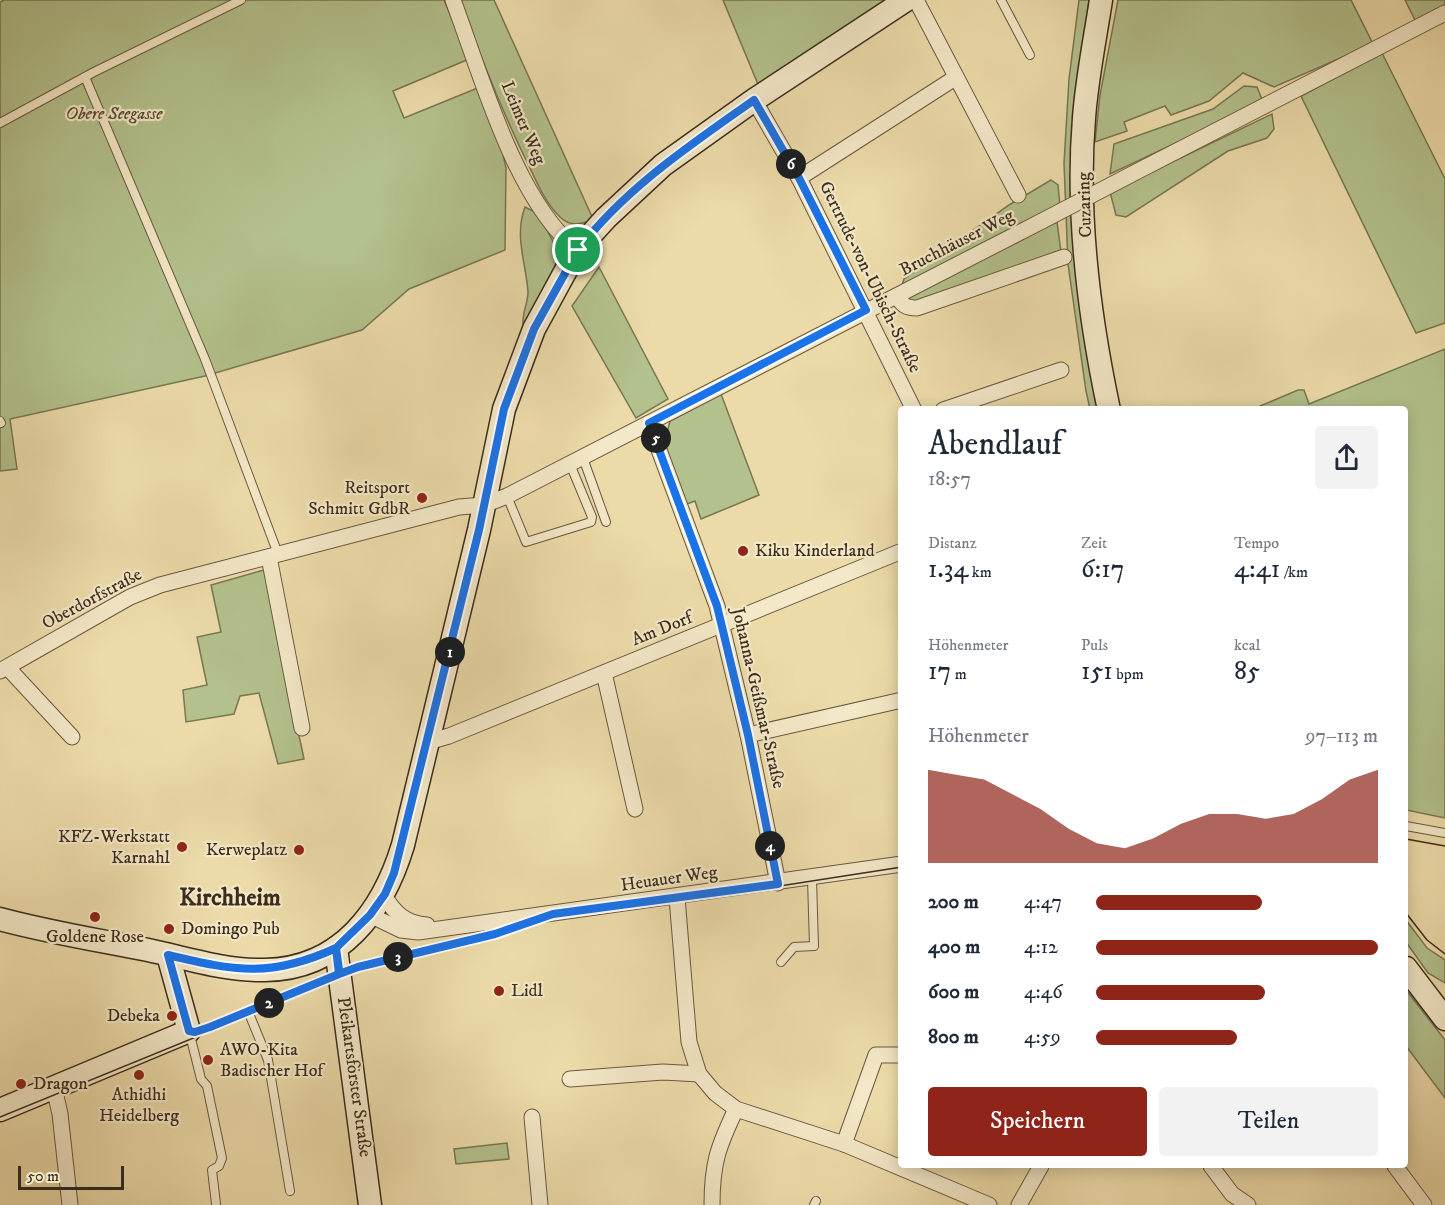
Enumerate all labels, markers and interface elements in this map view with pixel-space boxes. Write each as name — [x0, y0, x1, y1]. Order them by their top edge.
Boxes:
street label: Leimer Weg — [496, 78, 550, 168]
park label: Obere Seegasse — [66, 103, 163, 125]
pin: 6 — [776, 149, 806, 179]
text: 6 — [787, 154, 795, 174]
street label: Cuzaring — [1073, 172, 1097, 238]
street label: Gertrude-von-Ubisch-Straße — [814, 178, 926, 376]
street label: Bruchhäuser Weg — [896, 205, 1018, 281]
pin — [552, 224, 603, 275]
icon: arrive — [561, 233, 594, 266]
pin: 5 — [641, 423, 671, 453]
text: Abendlauf — [928, 424, 1062, 465]
button: share — [1315, 426, 1378, 489]
text: 5 — [652, 428, 660, 448]
text: 18:57 — [928, 467, 971, 492]
place label: Reitsport Schmitt GdbR — [308, 477, 410, 520]
marker: Reitsport Schmitt GdbR — [415, 491, 429, 505]
text: Distanz — [928, 533, 977, 553]
text: Zeit — [1081, 533, 1107, 553]
text: Tempo — [1234, 533, 1279, 553]
place label: Kiku Kinderland — [755, 540, 875, 562]
marker: Kiku Kinderland — [736, 544, 750, 558]
text: 1.34 — [928, 553, 968, 586]
text: 6:17 — [1081, 553, 1125, 586]
text: 4:41 — [1234, 553, 1280, 586]
text: km — [968, 562, 992, 582]
text: /km — [1280, 562, 1308, 582]
street label: Oberdorfstraße — [38, 564, 146, 634]
street label: Johanna-Geißmar-Straße — [726, 603, 790, 791]
street label: Am Dorf — [628, 606, 699, 651]
text: Höhenmeter — [928, 635, 1009, 655]
text: Puls — [1081, 635, 1108, 655]
text: kcal — [1234, 635, 1260, 655]
pin: 1 — [435, 637, 465, 667]
text: 1 — [447, 642, 453, 662]
text: 17 — [928, 655, 951, 688]
text: 151 — [1081, 655, 1113, 688]
text: 85 — [1234, 655, 1260, 688]
text: m — [951, 664, 967, 684]
text: bpm — [1113, 664, 1144, 684]
text: Höhenmeter — [928, 724, 1029, 749]
text: 97–113 m — [1305, 724, 1378, 749]
place label: KFZ-Werkstatt Karnahl — [58, 826, 171, 869]
pin: 4 — [755, 831, 785, 861]
text: 4 — [765, 836, 775, 856]
place label: Kerweplatz — [206, 839, 287, 861]
marker: KFZ-Werkstatt Karnahl — [175, 840, 189, 854]
marker: Kerweplatz — [292, 843, 306, 857]
street label: Heuauer Weg — [619, 861, 719, 897]
district label: Kirchheim — [179, 883, 281, 913]
text: 200 m — [928, 890, 979, 915]
text: 4:47 — [1024, 890, 1062, 915]
marker: Goldene Rose — [88, 910, 102, 924]
place label: Domingo Pub — [181, 918, 280, 940]
marker: Domingo Pub — [162, 922, 176, 936]
place label: Goldene Rose — [46, 926, 144, 948]
text: 400 m — [928, 935, 980, 960]
text: 4:12 — [1024, 935, 1058, 960]
pin: 3 — [383, 942, 413, 972]
text: 3 — [395, 947, 401, 967]
place label: Lidl — [511, 980, 544, 1002]
text: 600 m — [928, 980, 979, 1005]
text: 4:46 — [1024, 980, 1063, 1005]
marker: Lidl — [492, 984, 506, 998]
pin: 2 — [254, 988, 284, 1018]
text: 2 — [265, 993, 273, 1013]
street label: Pleikartsförster Straße — [332, 995, 376, 1159]
place label: Debeka — [107, 1005, 160, 1027]
marker: Debeka — [165, 1009, 179, 1023]
text: 800 m — [928, 1025, 979, 1050]
text: 4:59 — [1024, 1025, 1061, 1050]
place label: AWO-Kita Badischer Hof — [220, 1039, 326, 1082]
marker: AWO-Kita Badischer Hof — [201, 1053, 215, 1067]
marker: Athidhi Heidelberg — [132, 1068, 146, 1082]
place label: Dragon — [33, 1073, 88, 1095]
marker: Dragon — [14, 1077, 28, 1091]
place label: Athidhi Heidelberg — [99, 1084, 179, 1127]
button: Speichern — [928, 1087, 1147, 1156]
button: Teilen — [1159, 1087, 1378, 1156]
scale bar — [18, 1163, 124, 1190]
text: 50 m — [27, 1166, 59, 1186]

